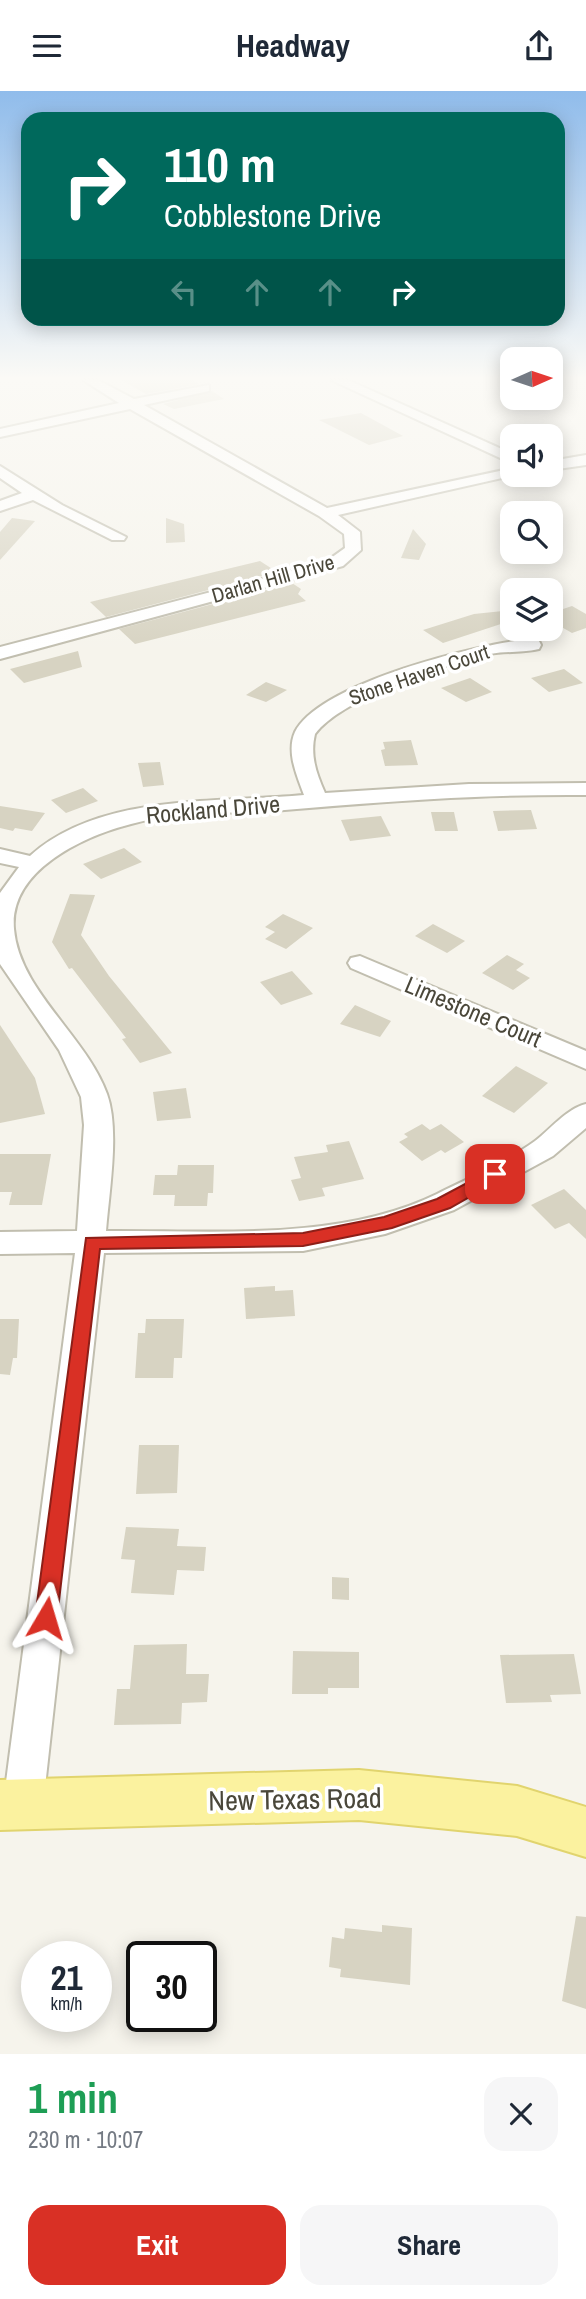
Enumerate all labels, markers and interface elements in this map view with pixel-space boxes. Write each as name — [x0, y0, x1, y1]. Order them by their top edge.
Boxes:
text: Headway — [236, 24, 350, 67]
icon: menu — [28, 27, 66, 65]
icon: share — [520, 27, 558, 65]
text: 110 m — [164, 131, 276, 197]
icon: right — [49, 140, 140, 231]
text: Cobblestone Drive — [164, 194, 381, 237]
icon: left — [165, 273, 203, 311]
icon: ahead — [238, 273, 276, 311]
icon: ahead — [311, 273, 349, 311]
icon: right — [384, 273, 422, 311]
north arrow — [500, 347, 564, 409]
map controls — [500, 347, 563, 641]
button: sound — [500, 424, 563, 487]
button: search — [500, 501, 563, 564]
street label: Darlan Hill Drive — [208, 547, 338, 610]
button: layers — [500, 578, 563, 641]
street label: Stone Haven Court — [345, 637, 493, 712]
street label: Rockland Drive — [145, 787, 281, 831]
street label: Limestone Court — [400, 968, 547, 1054]
pin — [465, 1144, 525, 1204]
icon: arrive — [476, 1155, 514, 1193]
position arrow — [9, 1581, 83, 1655]
street label: New Texas Road — [208, 1778, 382, 1820]
speed limit sign: 30 — [126, 1941, 217, 2032]
text: 21 — [51, 1954, 82, 2001]
text: km/h — [51, 1991, 83, 2016]
text: 1 min — [28, 2070, 118, 2126]
button: close — [484, 2077, 558, 2151]
text: 230 m · 10:07 — [28, 2124, 143, 2155]
button: Exit — [28, 2205, 286, 2285]
button: Share — [300, 2205, 558, 2285]

